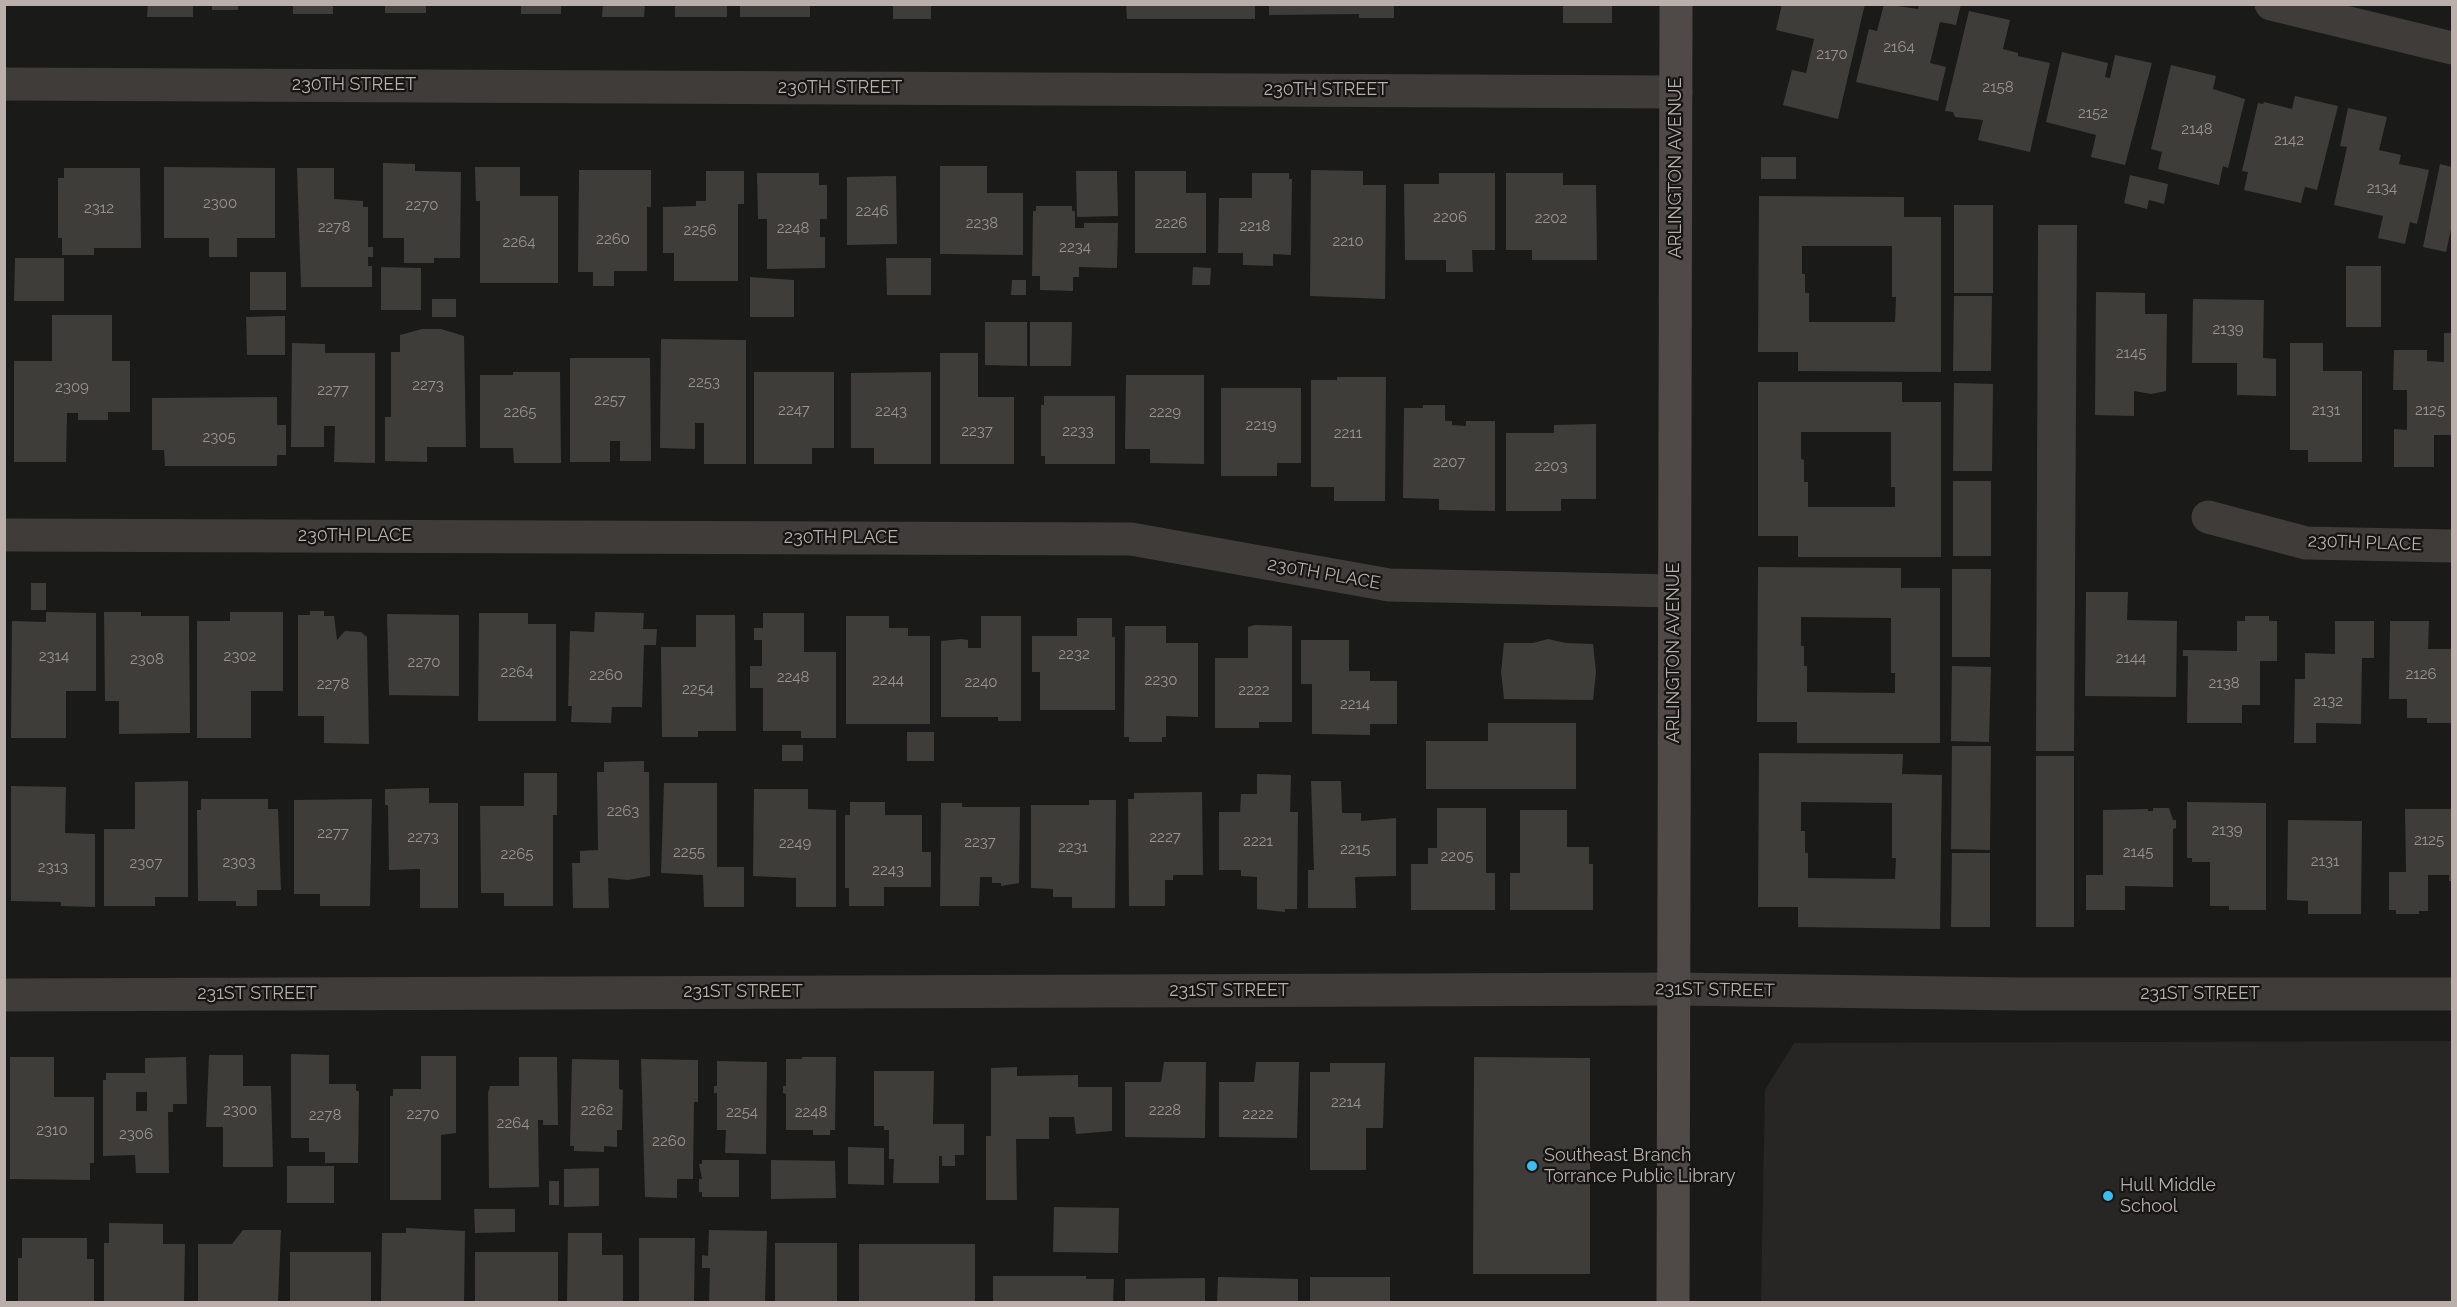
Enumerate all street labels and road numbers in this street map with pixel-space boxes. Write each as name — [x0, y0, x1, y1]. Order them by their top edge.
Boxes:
street label: 230TH STREET — [292, 74, 416, 96]
street label: 230TH STREET — [778, 77, 902, 99]
street label: ARLINGTON AVENUE — [1665, 78, 1687, 258]
street label: 230TH STREET — [1264, 79, 1388, 101]
street label: 230TH PLACE — [298, 525, 412, 547]
street label: 230TH PLACE — [784, 527, 898, 549]
street label: 230TH PLACE — [2307, 530, 2423, 556]
street label: 230TH PLACE — [1266, 553, 1382, 595]
street label: ARLINGTON AVENUE — [1663, 563, 1685, 743]
street label: 231ST STREET — [1655, 978, 1775, 1002]
street label: 231ST STREET — [1169, 980, 1289, 1002]
street label: 231ST STREET — [683, 981, 803, 1003]
street label: 231ST STREET — [197, 983, 317, 1005]
street label: 231ST STREET — [2140, 983, 2260, 1005]

